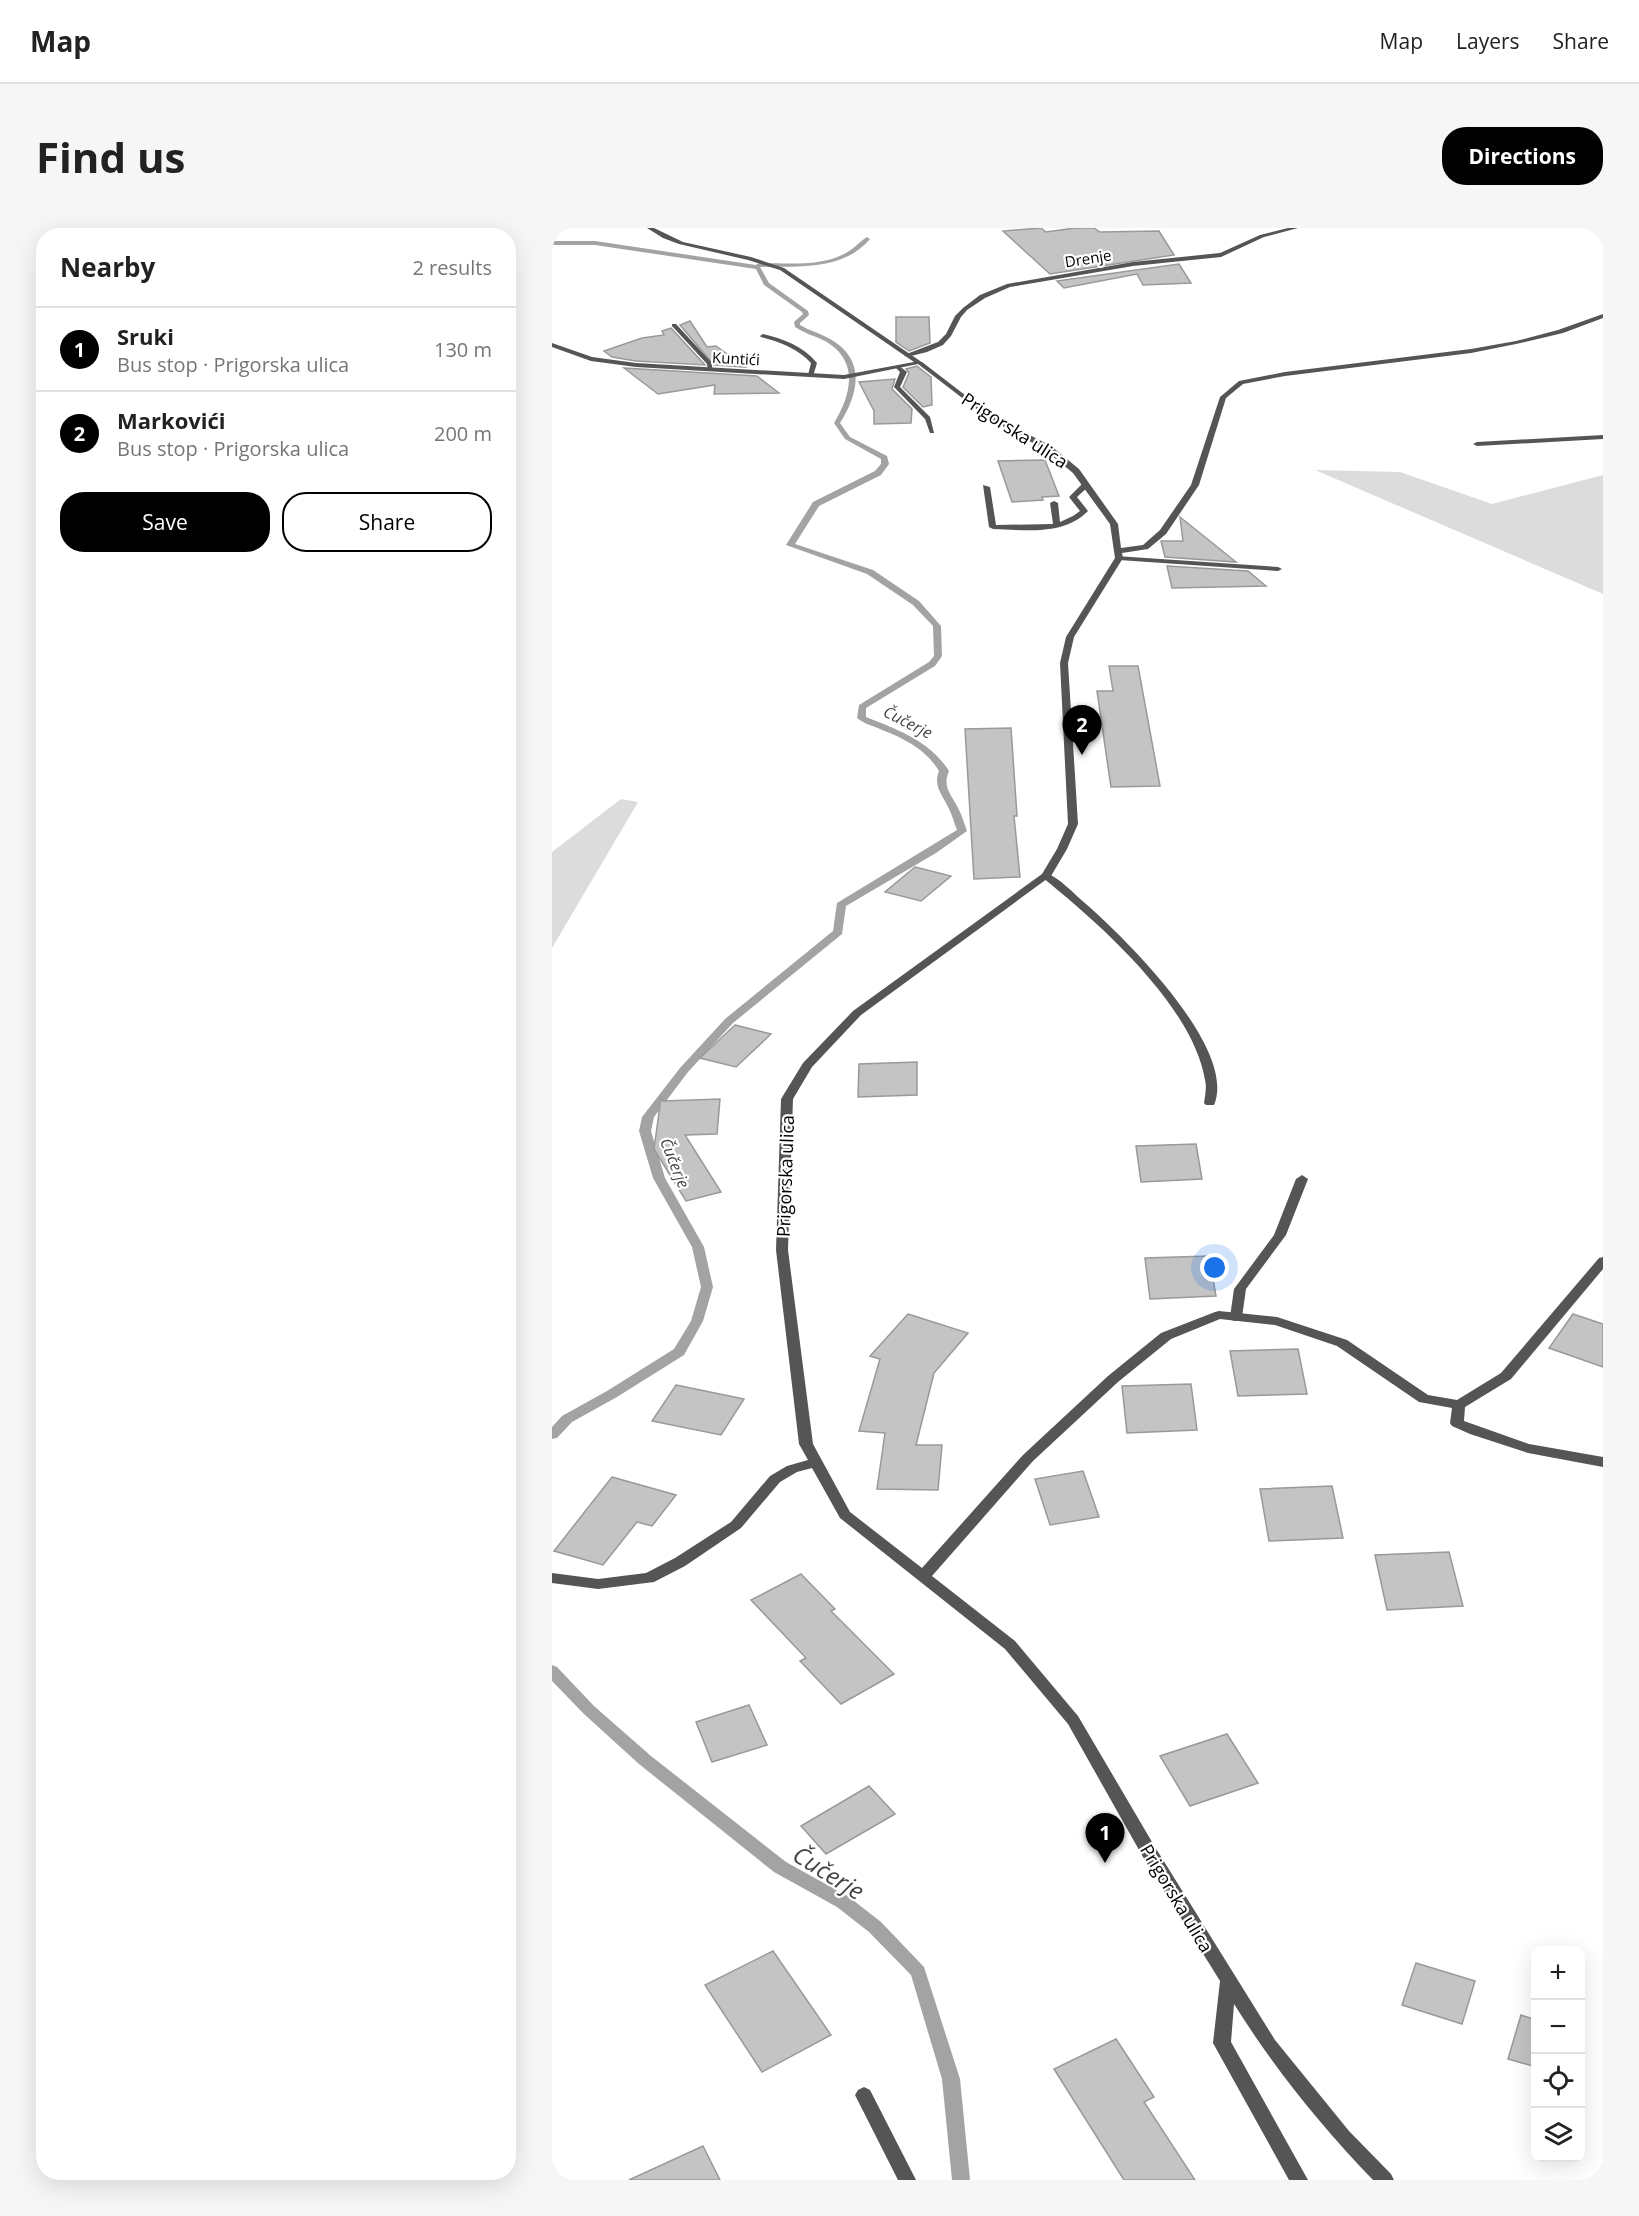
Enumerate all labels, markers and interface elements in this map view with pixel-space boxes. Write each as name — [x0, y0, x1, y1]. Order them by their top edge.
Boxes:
text: Map — [30, 22, 91, 60]
text: Map — [1380, 27, 1423, 55]
text: Layers — [1456, 27, 1520, 55]
text: Share — [1553, 27, 1609, 55]
button: Directions — [1442, 127, 1603, 185]
text: Find us — [36, 128, 185, 185]
street label: Drenje — [1063, 244, 1113, 272]
text: Nearby — [60, 249, 155, 285]
text: 2 results — [412, 254, 492, 281]
text: Sruki — [117, 321, 174, 351]
text: 1 — [74, 336, 85, 363]
text: 130 m — [434, 336, 492, 363]
street label: Kuntići — [712, 347, 760, 369]
text: Bus stop · Prigorska ulica — [117, 351, 349, 378]
street label: Prigorska ulica — [957, 387, 1073, 473]
text: Markovići — [117, 405, 226, 435]
text: 2 — [74, 420, 85, 447]
text: 200 m — [434, 420, 492, 447]
text: Bus stop · Prigorska ulica — [117, 435, 349, 462]
button: Save — [60, 492, 270, 552]
button: Share — [282, 492, 492, 552]
water label: Čučerje — [880, 700, 936, 744]
pin: 2 — [1062, 706, 1102, 755]
street label: Prigorska ulica — [771, 1115, 799, 1237]
water label: Čučerje — [655, 1135, 695, 1191]
your location — [1200, 1253, 1229, 1282]
pin: 1 — [1086, 1814, 1124, 1863]
water label: Čučerje — [787, 1837, 871, 1907]
street label: Prigorska ulica — [1135, 1839, 1219, 1957]
map controls — [1531, 1946, 1585, 2162]
button: + — [1531, 1946, 1585, 2000]
button: − — [1531, 2000, 1585, 2054]
button: locate — [1531, 2054, 1585, 2108]
button: layers — [1531, 2108, 1585, 2162]

